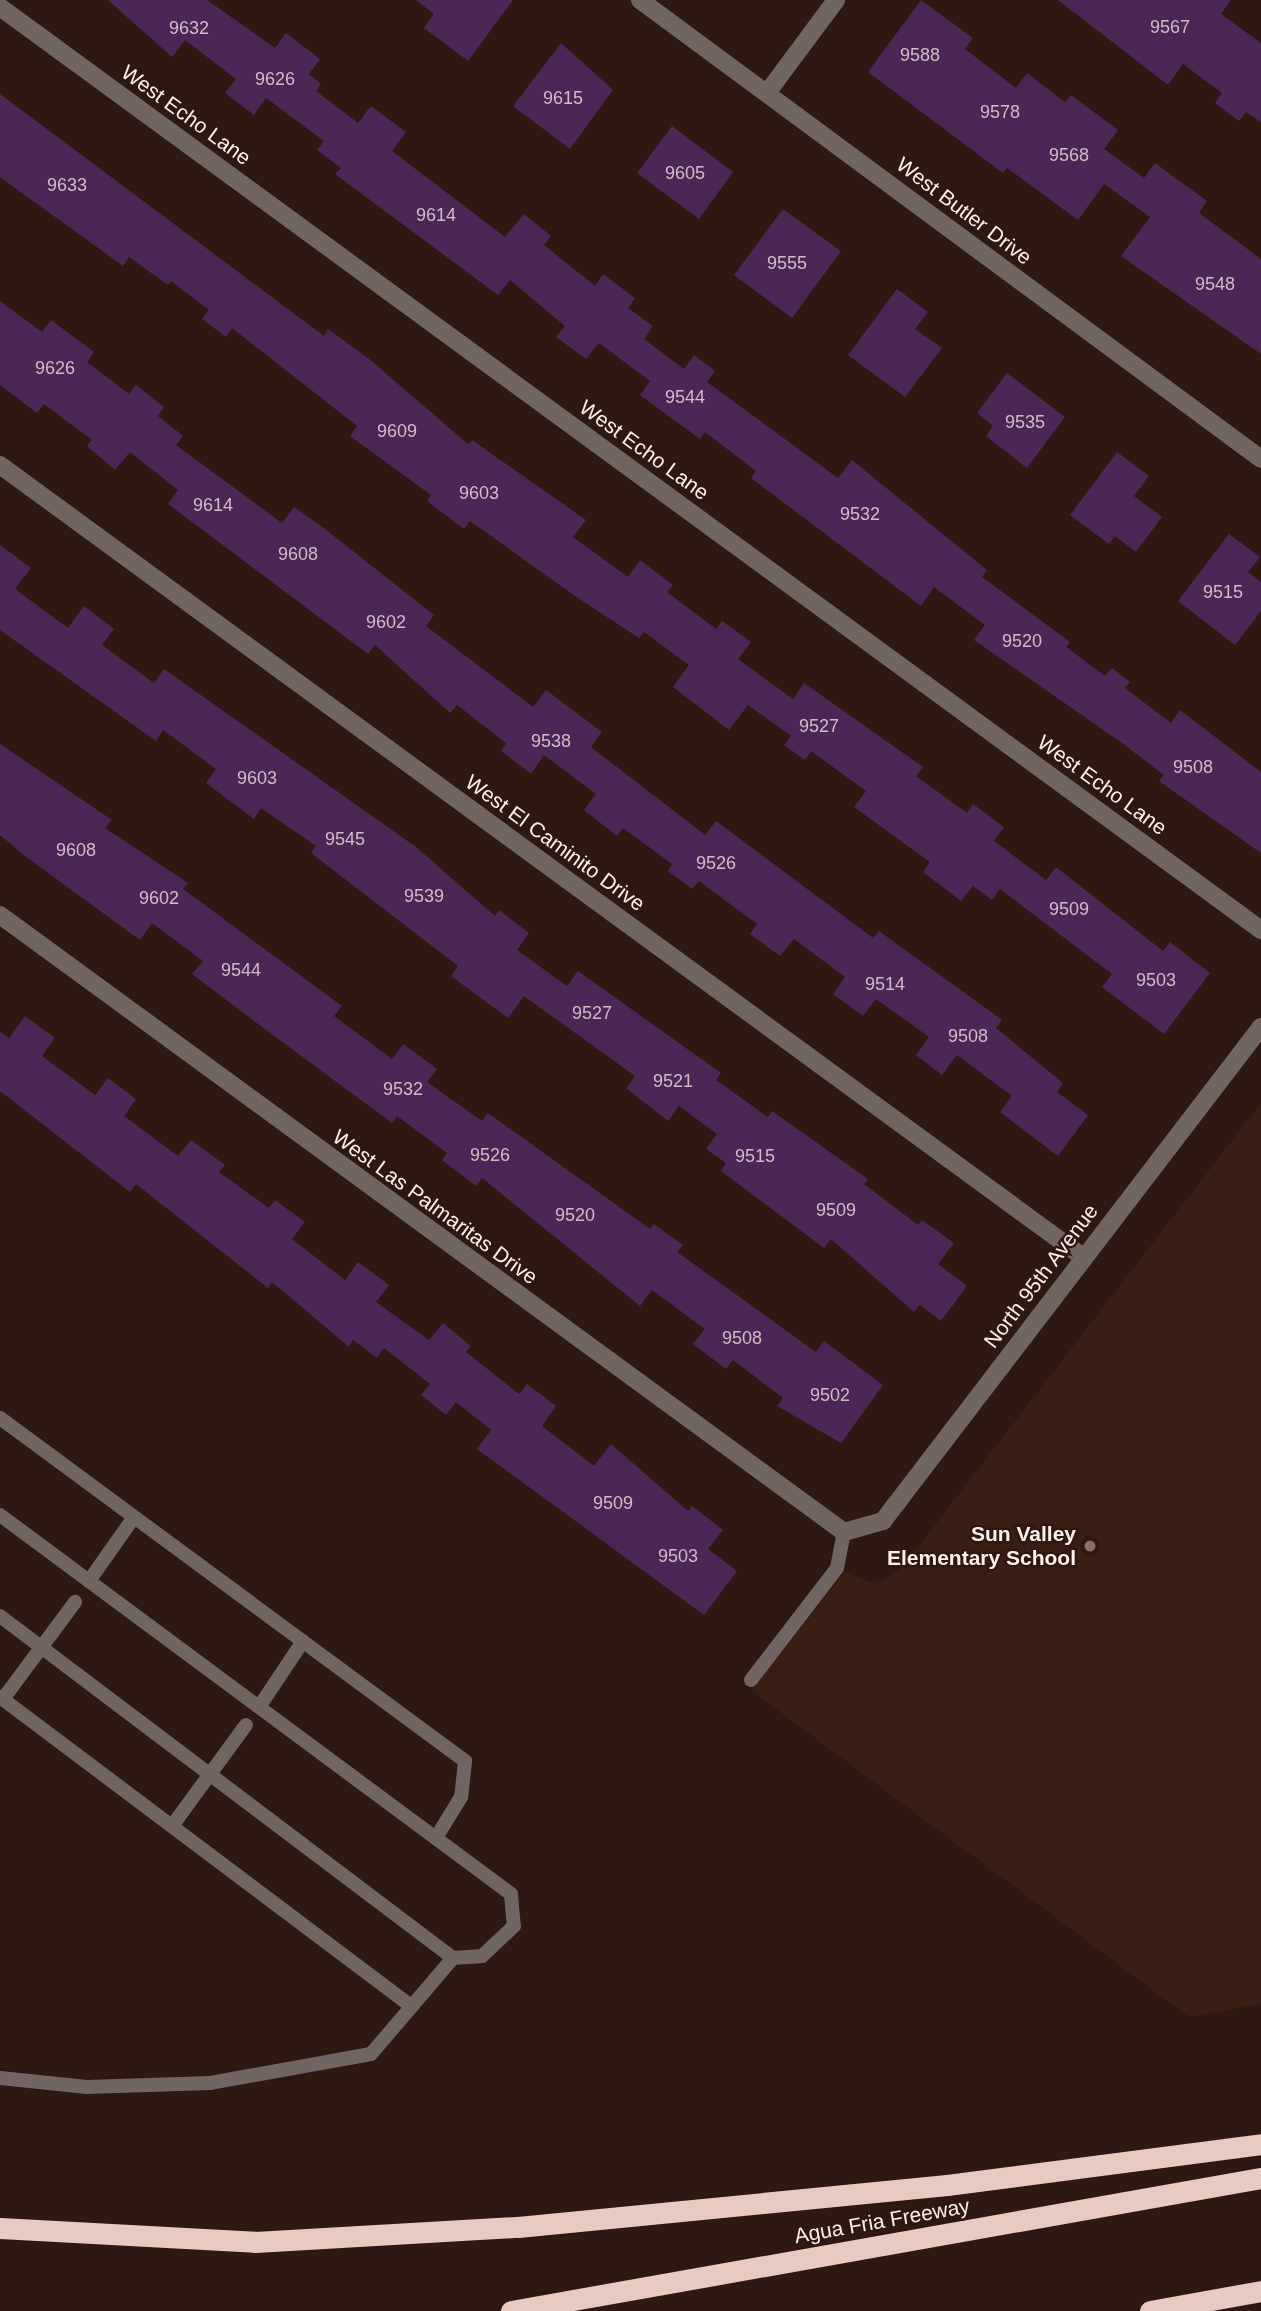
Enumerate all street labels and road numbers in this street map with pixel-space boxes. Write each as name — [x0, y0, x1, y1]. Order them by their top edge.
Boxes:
street label: West Echo Lane — [116, 60, 256, 170]
street label: West Butler Drive — [891, 152, 1037, 270]
street label: West Echo Lane — [574, 395, 714, 505]
street label: West Echo Lane — [1032, 730, 1172, 840]
street label: West El Caminito Drive — [460, 769, 650, 917]
street label: West Las Palmaritas Drive — [328, 1124, 542, 1290]
street label: North 95th Avenue — [978, 1199, 1104, 1353]
street label: Agua Fria Freeway — [792, 2193, 972, 2249]

